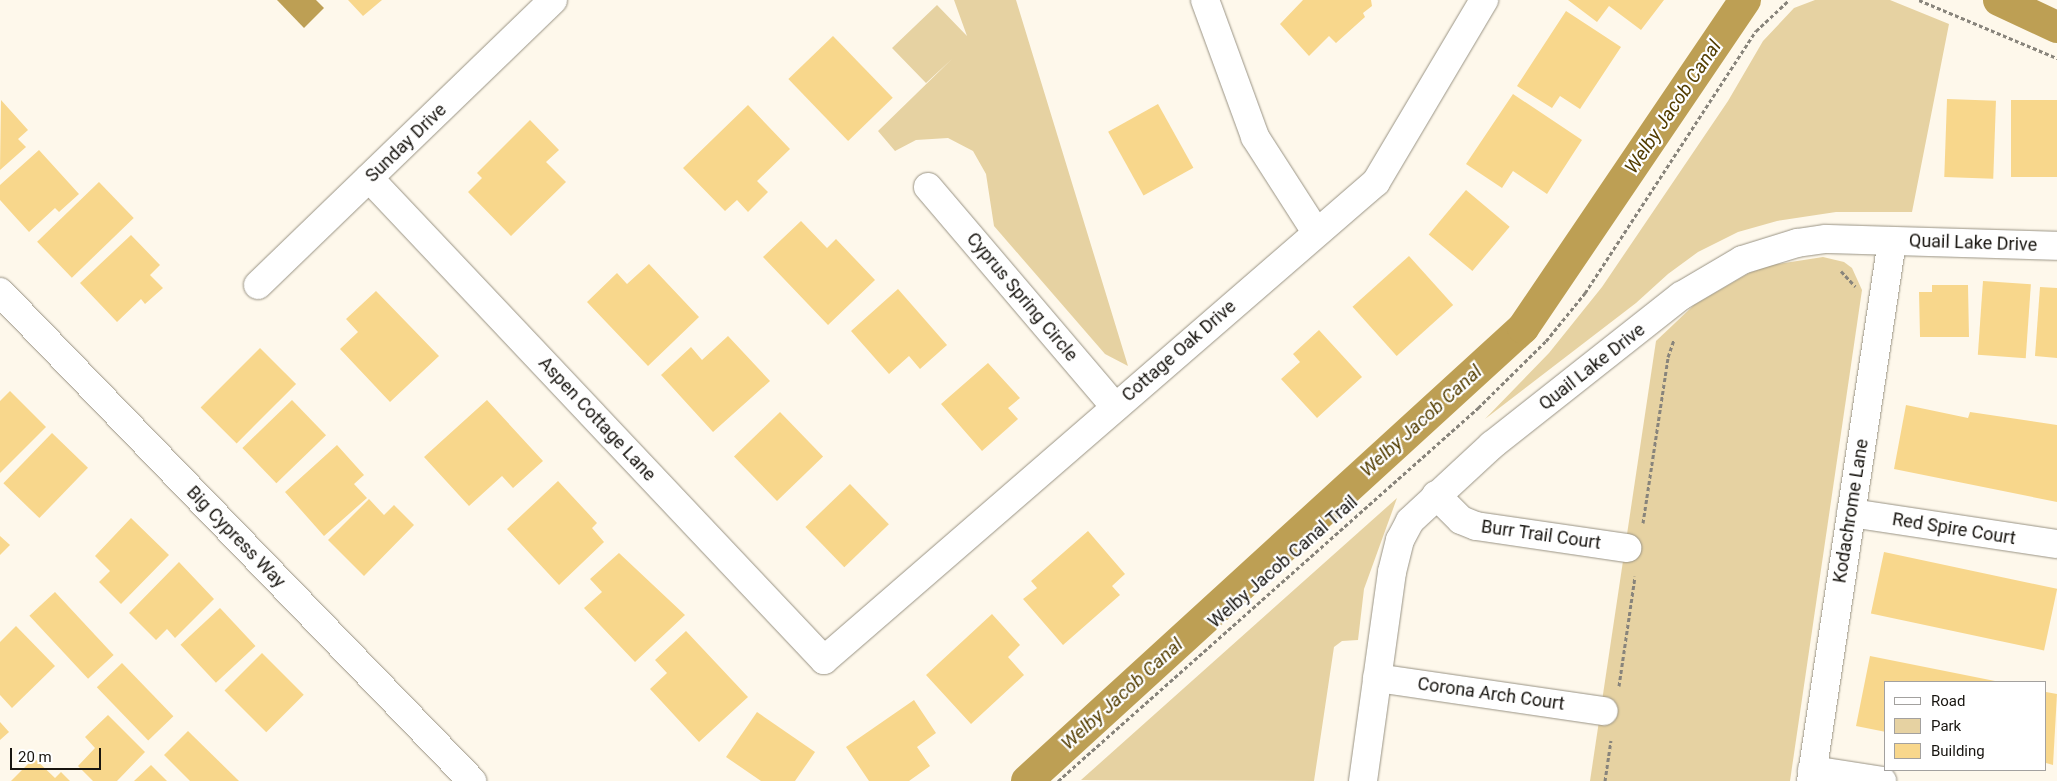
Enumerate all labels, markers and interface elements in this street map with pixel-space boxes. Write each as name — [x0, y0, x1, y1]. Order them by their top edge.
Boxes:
water label: Welby Jacob Canal — [1620, 36, 1726, 178]
street label: Sunday Drive — [361, 99, 451, 187]
street label: Cyprus Spring Circle — [962, 228, 1082, 366]
street label: Quail Lake Drive — [1909, 230, 2037, 256]
street label: Cottage Oak Drive — [1118, 296, 1240, 406]
street label: Quail Lake Drive — [1535, 319, 1649, 415]
street label: Aspen Cottage Lane — [534, 352, 660, 486]
water label: Welby Jacob Canal — [1355, 360, 1487, 482]
street label: Kodachrome Lane — [1829, 437, 1873, 585]
street label: Big Cypress Way — [182, 482, 290, 592]
street label: Welby Jacob Canal Trail — [1204, 491, 1362, 633]
street label: Red Spire Court — [1891, 509, 2017, 549]
street label: Burr Trail Court — [1480, 516, 1602, 554]
water label: Welby Jacob Canal — [1056, 633, 1188, 755]
street label: Corona Arch Court — [1416, 673, 1566, 715]
legend — [1884, 681, 2047, 771]
text: Road — [1931, 692, 1965, 710]
text: Park — [1931, 717, 1961, 735]
scale bar — [12, 738, 104, 770]
text: Building — [1931, 742, 1985, 760]
text: 20 m — [18, 748, 52, 766]

